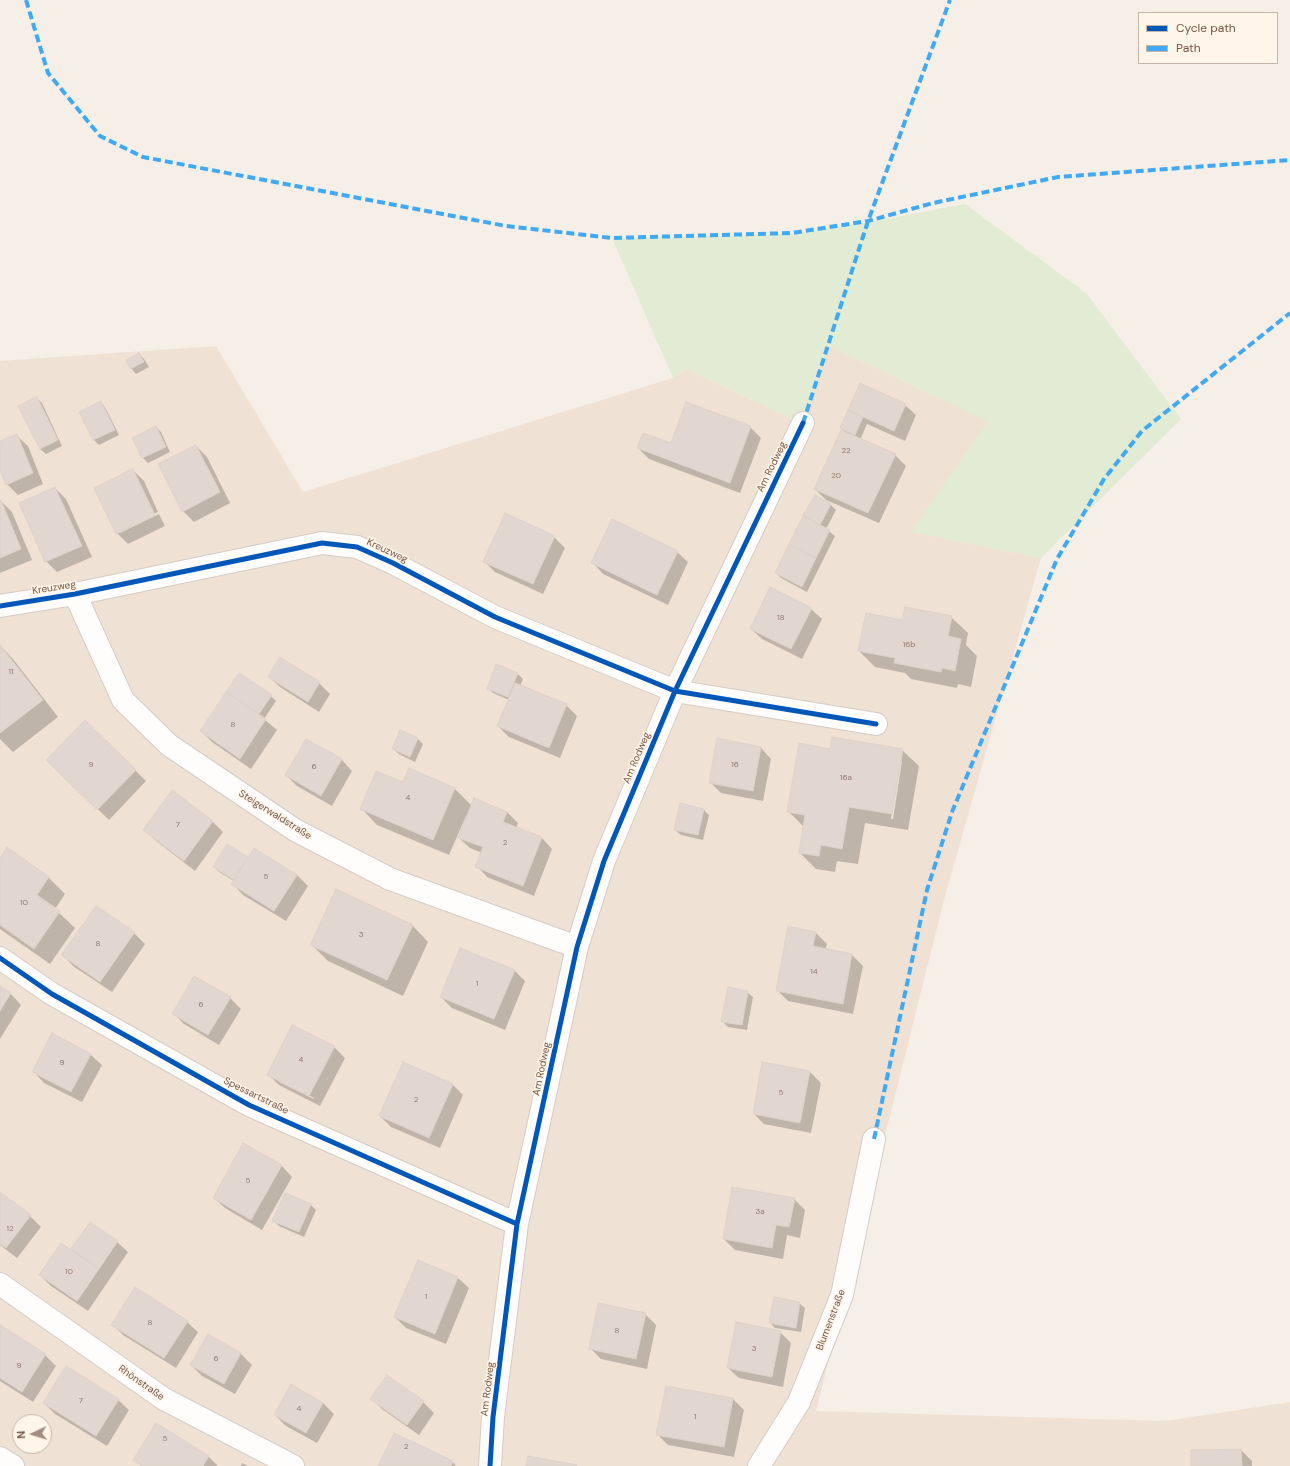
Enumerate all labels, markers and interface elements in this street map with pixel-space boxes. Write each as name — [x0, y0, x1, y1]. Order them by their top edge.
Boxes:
legend — [1138, 12, 1278, 64]
text: Cycle path — [1176, 20, 1236, 36]
text: Path — [1176, 40, 1201, 56]
street label: Am Rodweg — [755, 440, 789, 494]
house number: 22 — [841, 446, 851, 456]
house number: 20 — [831, 471, 841, 481]
street label: Kreuzweg — [365, 536, 409, 566]
street label: Kreuzweg — [31, 579, 77, 597]
house number: 18 — [777, 613, 785, 623]
house number: 16b — [903, 640, 915, 650]
house number: 11 — [9, 667, 13, 677]
house number: 8 — [231, 720, 235, 730]
street label: Am Rodweg — [621, 730, 653, 786]
house number: 9 — [88, 760, 94, 770]
house number: 16 — [731, 760, 739, 770]
house number: 6 — [311, 762, 317, 772]
house number: 16a — [840, 773, 852, 783]
street label: Steigerwaldstraße — [236, 788, 314, 842]
house number: 4 — [406, 793, 410, 803]
house number: 7 — [176, 820, 180, 830]
house number: 2 — [503, 838, 507, 848]
house number: 5 — [264, 872, 268, 882]
house number: 10 — [20, 898, 28, 908]
house number: 3 — [359, 930, 363, 940]
house number: 8 — [96, 939, 100, 949]
house number: 14 — [810, 967, 818, 977]
house number: 1 — [476, 979, 478, 989]
house number: 6 — [198, 1000, 204, 1010]
street label: Am Rodweg — [530, 1041, 554, 1097]
house number: 4 — [299, 1055, 303, 1065]
house number: 9 — [59, 1058, 65, 1068]
street label: Spessartstraße — [222, 1075, 290, 1117]
house number: 5 — [779, 1088, 783, 1098]
house number: 2 — [414, 1095, 418, 1105]
house number: 5 — [246, 1176, 250, 1186]
house number: 3a — [755, 1207, 765, 1217]
house number: 12 — [6, 1224, 14, 1234]
house number: 10 — [65, 1267, 73, 1277]
street label: Blumenstraße — [814, 1288, 848, 1352]
house number: 1 — [425, 1292, 427, 1302]
house number: 8 — [148, 1318, 152, 1328]
house number: 8 — [615, 1326, 619, 1336]
house number: 3 — [752, 1344, 756, 1354]
house number: 6 — [213, 1354, 219, 1364]
house number: 9 — [16, 1361, 22, 1371]
street label: Am Rodweg — [479, 1361, 497, 1417]
street label: Rhönstraße — [116, 1363, 166, 1403]
house number: 7 — [79, 1396, 83, 1406]
house number: 4 — [297, 1404, 301, 1414]
house number: 1 — [694, 1412, 696, 1422]
north arrow — [12, 1414, 52, 1454]
text: N — [14, 1430, 28, 1439]
house number: 5 — [163, 1434, 167, 1444]
house number: 2 — [404, 1442, 408, 1452]

